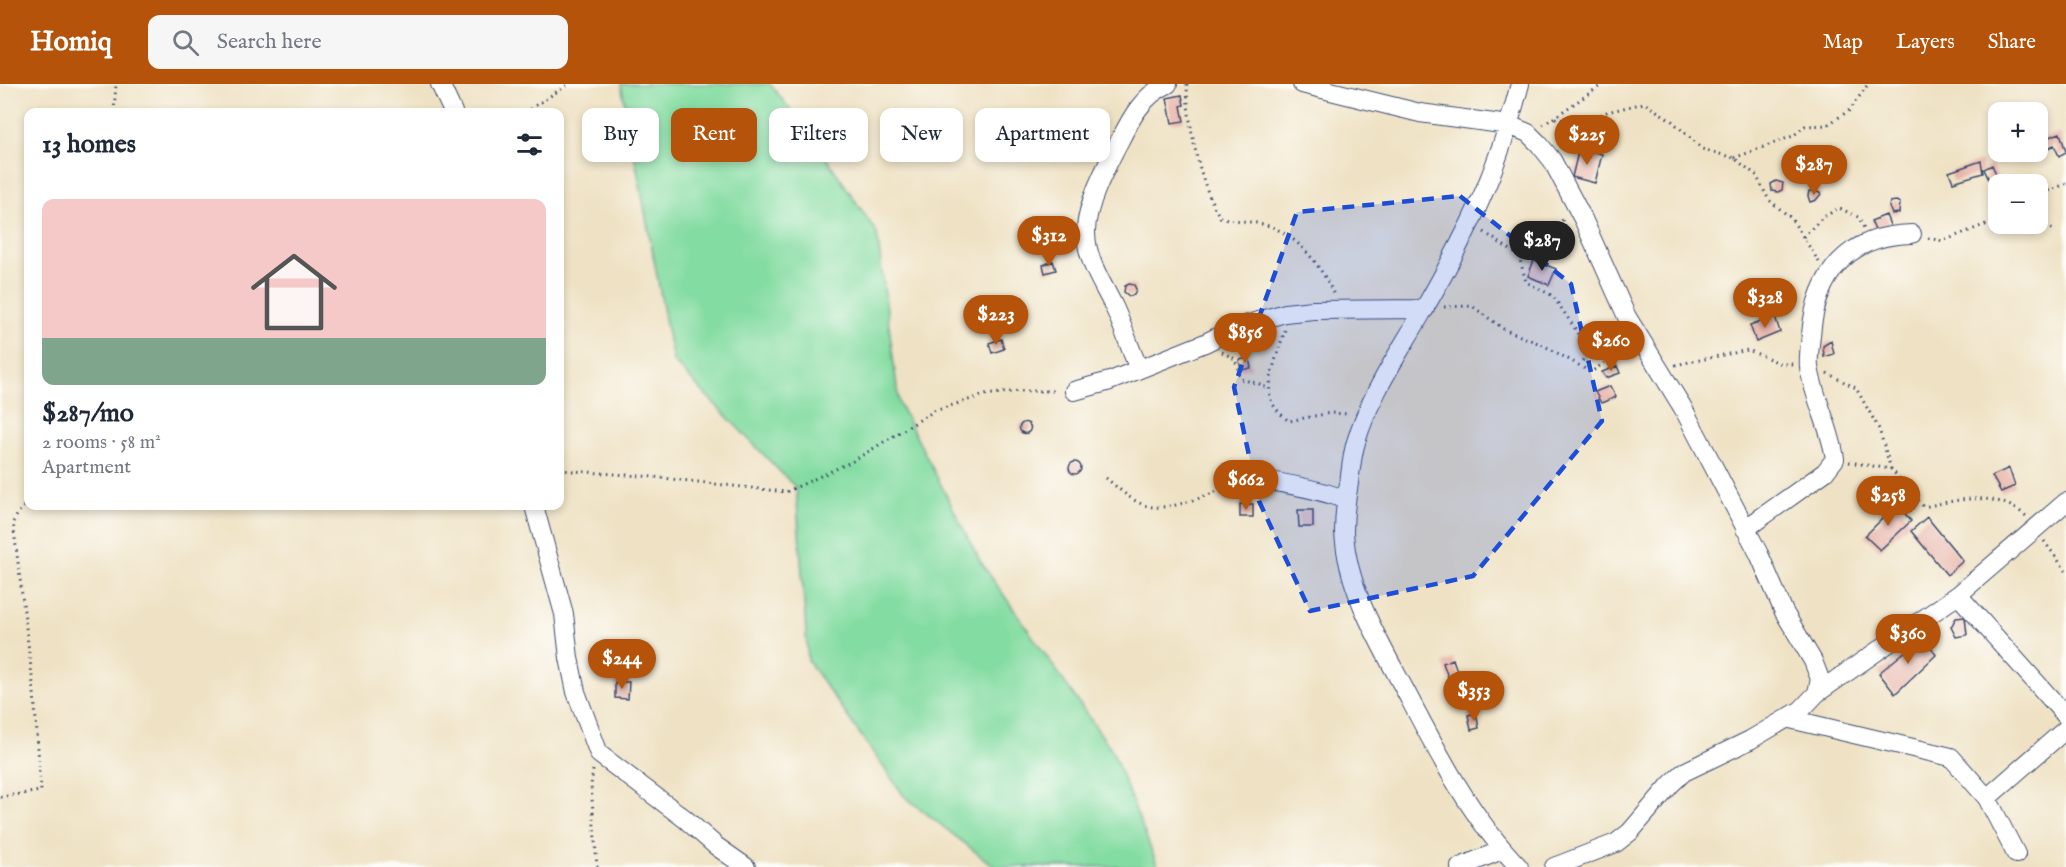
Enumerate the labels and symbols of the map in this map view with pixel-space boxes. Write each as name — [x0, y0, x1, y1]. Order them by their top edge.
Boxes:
pin: $225 — [1551, 115, 1623, 166]
pin: $287 — [1778, 145, 1850, 196]
pin: $312 — [1013, 216, 1085, 267]
pin: $287 — [1506, 221, 1578, 272]
pin: $328 — [1729, 278, 1801, 329]
pin: $223 — [960, 295, 1032, 346]
pin: $856 — [1209, 313, 1281, 364]
pin: $260 — [1575, 321, 1647, 372]
pin: $662 — [1210, 460, 1282, 511]
pin: $258 — [1852, 476, 1924, 527]
pin: $360 — [1872, 614, 1944, 665]
pin: $244 — [586, 639, 658, 690]
pin: $353 — [1438, 671, 1510, 722]

